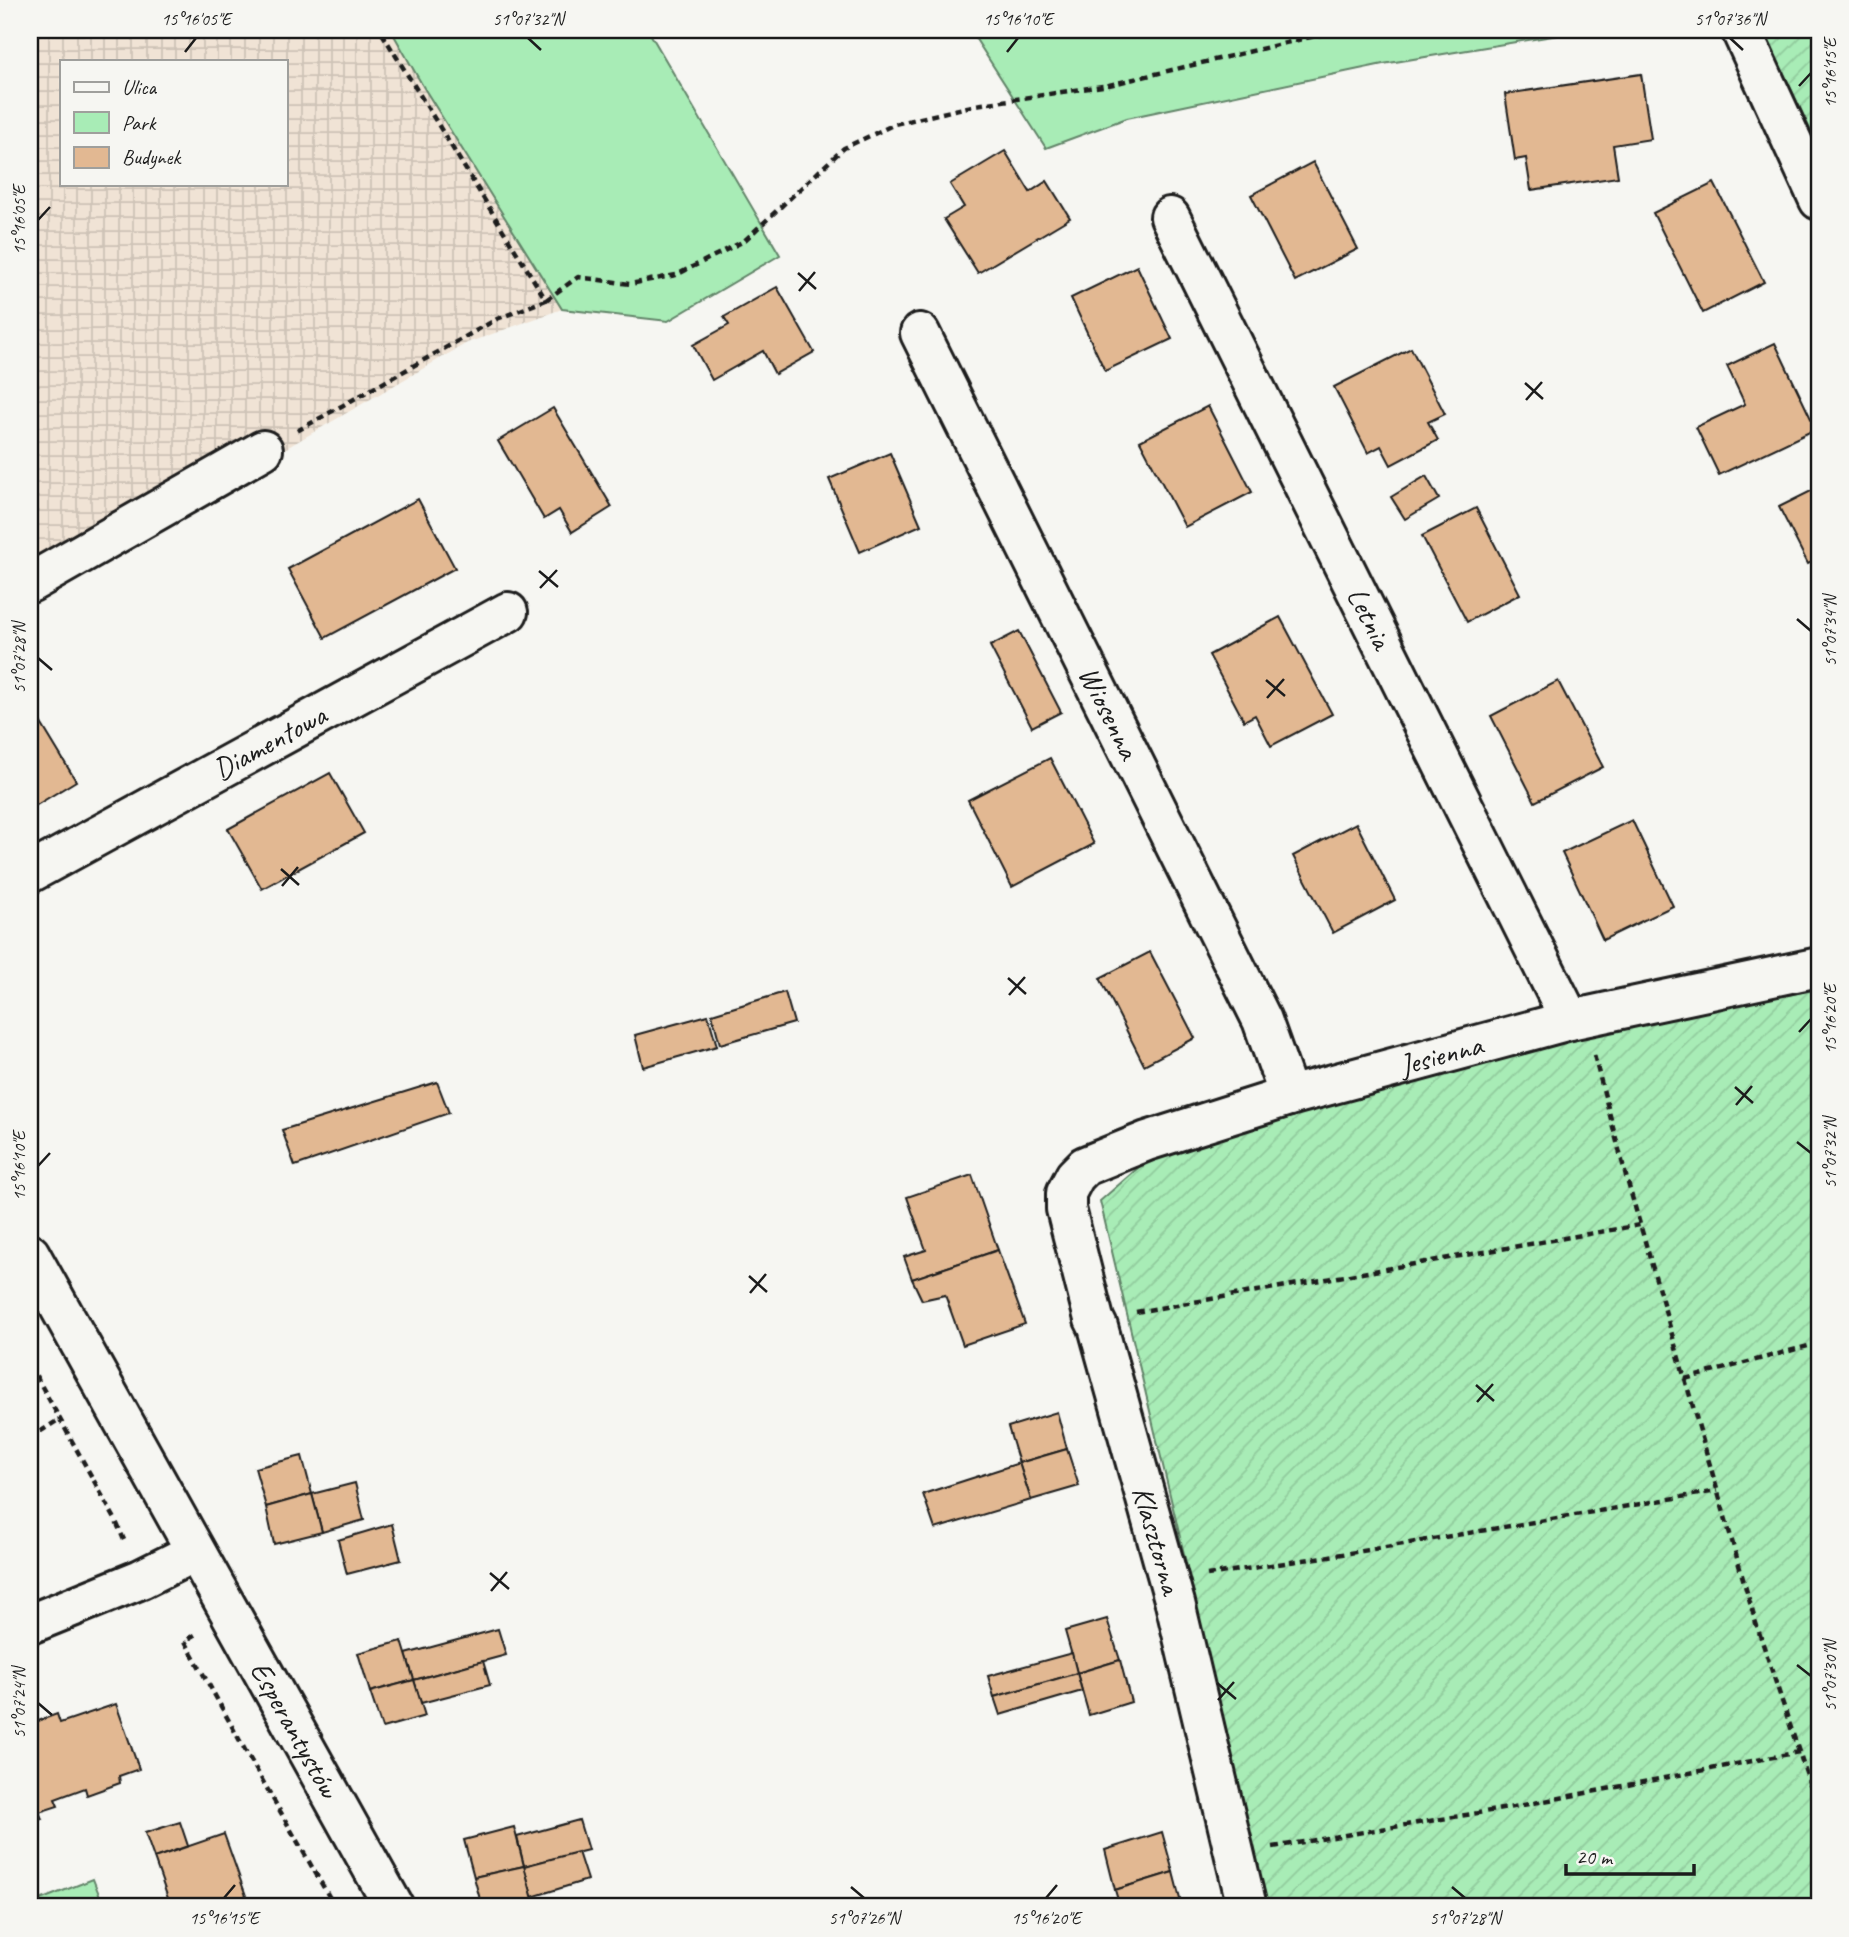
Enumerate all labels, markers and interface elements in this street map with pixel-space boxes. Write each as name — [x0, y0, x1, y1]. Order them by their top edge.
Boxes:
text: 15°16'05"E — [161, 8, 233, 30]
text: 51°07'32"N — [493, 8, 567, 30]
text: 15°16'10"E — [983, 8, 1055, 30]
text: 51°07'36"N — [1695, 8, 1769, 30]
text: 15°16'15"E — [1819, 36, 1841, 108]
legend — [60, 60, 287, 186]
text: Ulica — [122, 74, 158, 100]
text: Park — [122, 110, 157, 136]
text: Budynek — [122, 144, 182, 170]
text: 15°16'05"E — [8, 183, 30, 255]
street label: Letnia — [1338, 581, 1402, 657]
text: 51°07'34"N — [1819, 592, 1841, 666]
text: 51°07'28"N — [8, 619, 30, 693]
street label: Wiosenna — [1070, 660, 1149, 767]
street label: Diamentowa — [206, 695, 335, 788]
text: 15°16'20"E — [1819, 982, 1841, 1054]
street label: Jesienna — [1393, 1025, 1488, 1085]
text: 51°07'32"N — [1819, 1114, 1841, 1188]
text: 15°16'10"E — [8, 1129, 30, 1201]
street label: Klasztorna — [1124, 1482, 1191, 1601]
text: 51°07'30"N — [1819, 1637, 1841, 1711]
street label: Esperantystów — [242, 1654, 349, 1806]
text: 51°07'24"N — [8, 1664, 30, 1738]
scale bar — [1566, 1832, 1693, 1876]
text: 20 m — [1576, 1844, 1614, 1870]
text: 15°16'15"E — [189, 1907, 261, 1929]
text: 51°07'26"N — [829, 1907, 903, 1929]
text: 15°16'20"E — [1011, 1907, 1083, 1929]
text: 51°07'28"N — [1430, 1907, 1504, 1929]

